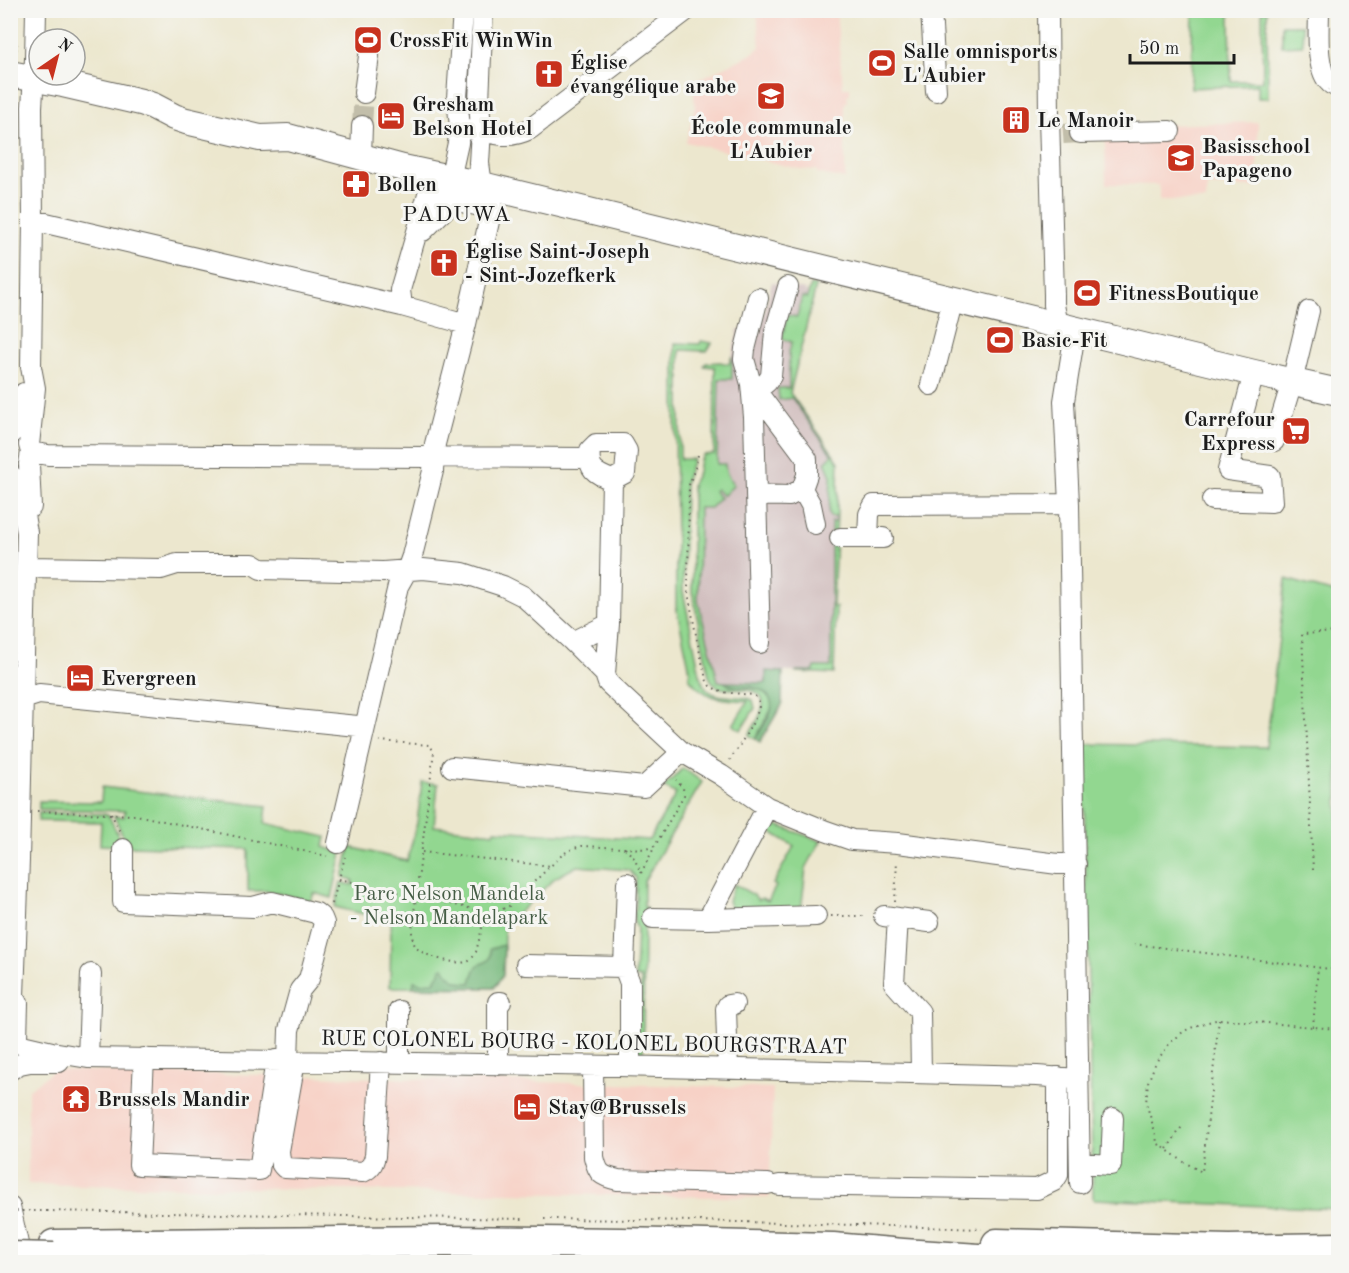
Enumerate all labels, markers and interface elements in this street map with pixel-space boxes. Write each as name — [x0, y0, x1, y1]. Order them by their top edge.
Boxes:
sports icon: CrossFit WinWin — [352, 24, 384, 56]
north arrow — [27, 27, 87, 87]
scale bar — [1130, 27, 1234, 65]
place label: CrossFit WinWin — [389, 31, 553, 52]
text: N — [55, 36, 75, 57]
text: 50 m — [1139, 40, 1179, 58]
place label: Salle omnisports L'Aubier — [903, 42, 1058, 87]
sports icon: Salle omnisports L'Aubier — [866, 47, 898, 79]
place label: Église évangélique arabe — [570, 49, 737, 98]
church icon: Église évangélique arabe — [533, 58, 565, 90]
school or university icon: École communale L'Aubier — [755, 80, 787, 112]
place label: Gresham Belson Hotel — [412, 95, 532, 140]
hotel icon: Gresham Belson Hotel — [375, 100, 407, 132]
building icon: Le Manoir — [1000, 104, 1032, 136]
place label: Le Manoir — [1037, 111, 1134, 132]
place label: École communale L'Aubier — [690, 114, 852, 163]
place label: Basisschool Papageno — [1202, 137, 1310, 182]
school or university icon: Basisschool Papageno — [1165, 142, 1197, 174]
pharmacy icon: Bollen — [340, 168, 372, 200]
place label: Bollen — [377, 175, 437, 196]
district label: PADUWA — [402, 204, 512, 226]
place label: Église Saint-Joseph - Sint-Jozefkerk — [465, 238, 650, 287]
church icon: Église Saint-Joseph - Sint-Jozefkerk — [428, 247, 460, 279]
sports icon: FitnessBoutique — [1071, 277, 1103, 309]
place label: FitnessBoutique — [1108, 284, 1259, 305]
sports icon: Basic-Fit — [984, 324, 1016, 356]
place label: Basic-Fit — [1021, 331, 1108, 352]
place label: Carrefour Express — [1184, 410, 1275, 455]
supermarket icon: Carrefour Express — [1280, 415, 1312, 447]
hotel icon: Evergreen — [64, 662, 96, 694]
place label: Evergreen — [101, 669, 197, 690]
park label: Parc Nelson Mandela - Nelson Mandelapark — [350, 884, 548, 929]
street label: RUE COLONEL BOURG - KOLONEL BOURGSTRAAT — [321, 1028, 847, 1059]
temple icon: Brussels Mandir — [60, 1083, 92, 1115]
place label: Brussels Mandir — [97, 1090, 250, 1111]
hotel icon: Stay@Brussels — [511, 1091, 543, 1123]
place label: Stay@Brussels — [548, 1098, 686, 1119]

